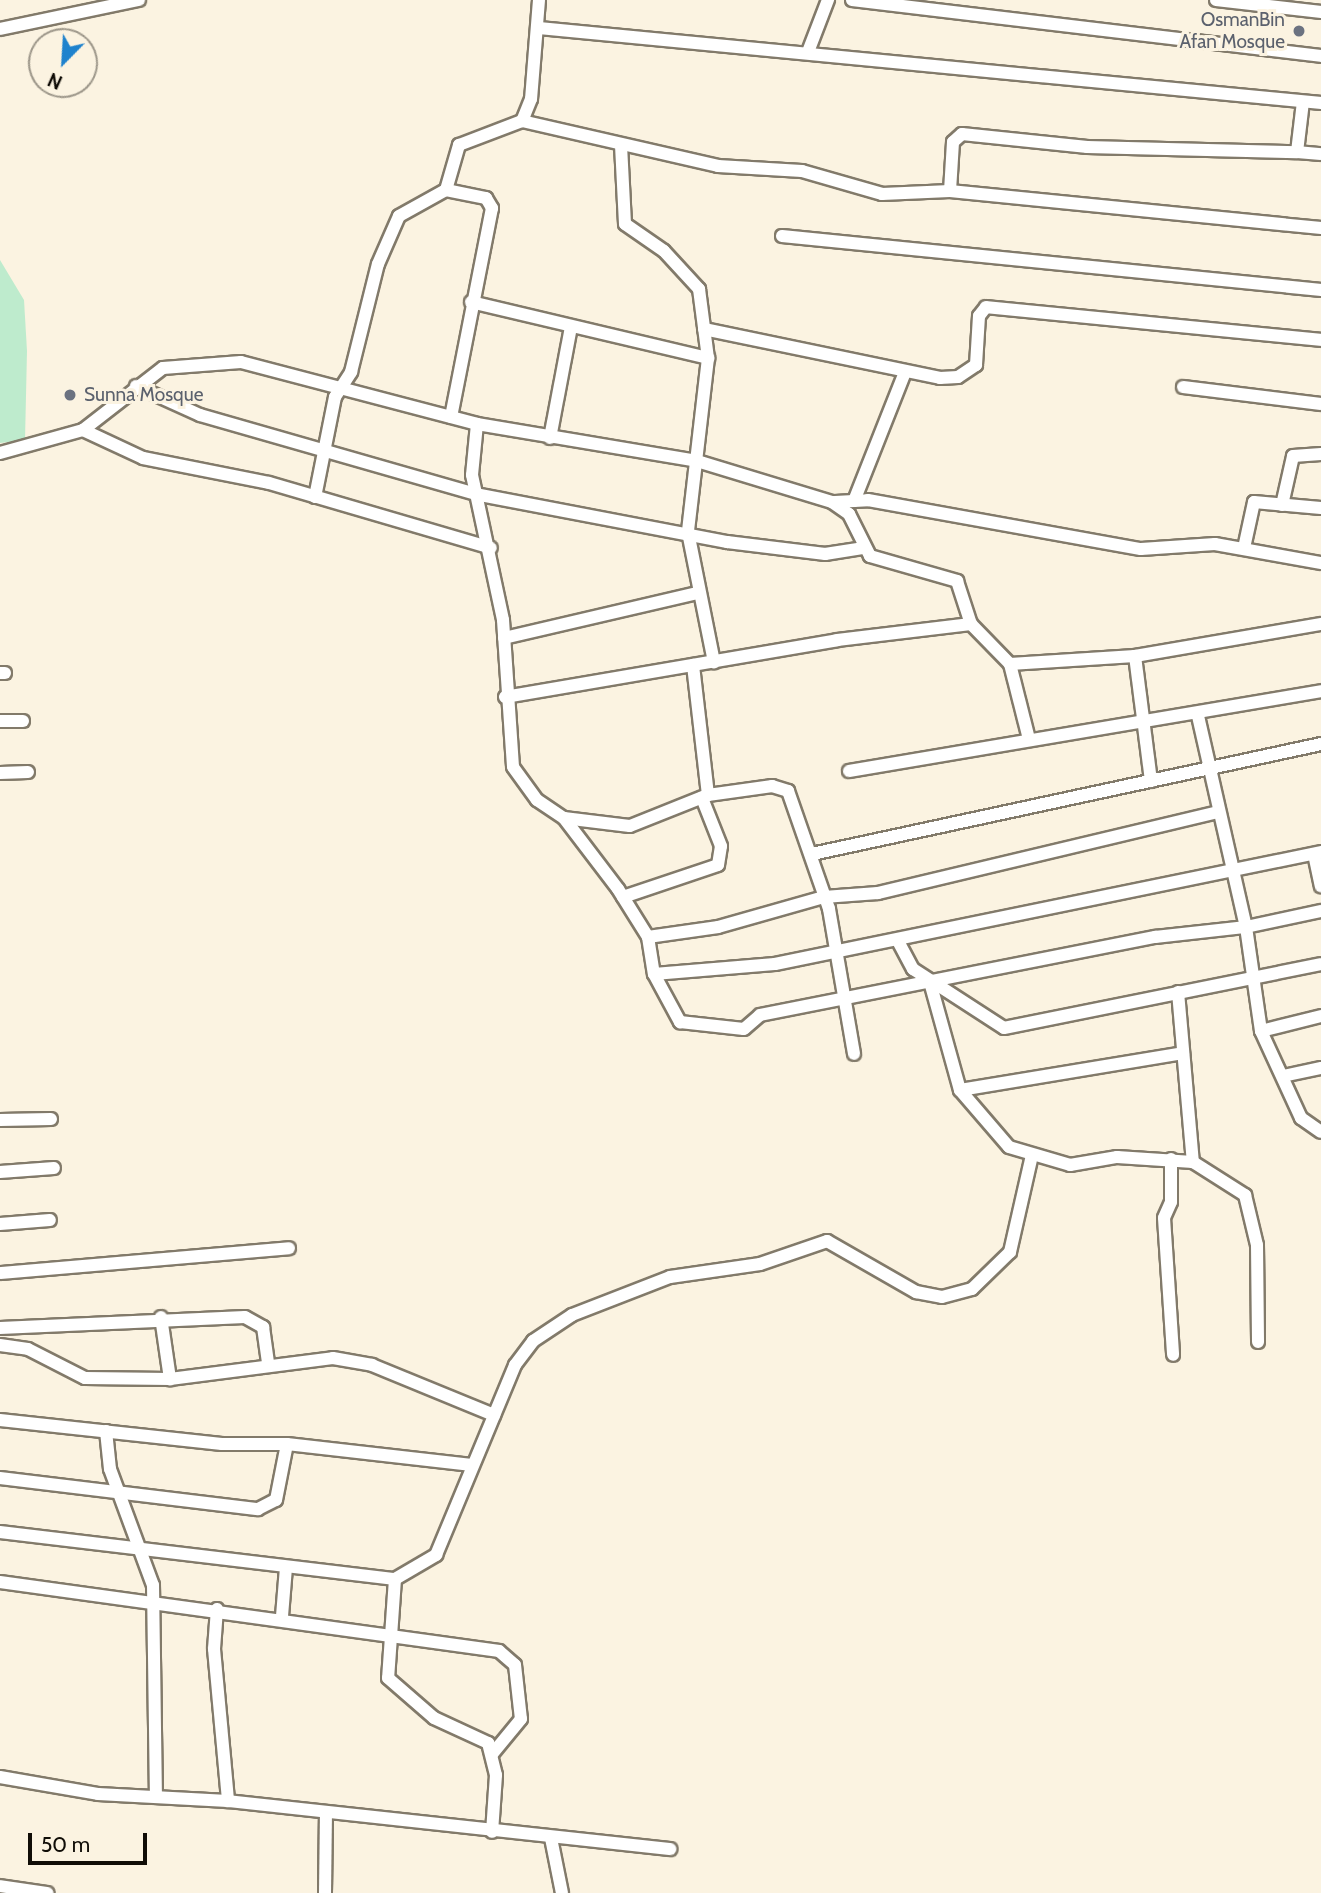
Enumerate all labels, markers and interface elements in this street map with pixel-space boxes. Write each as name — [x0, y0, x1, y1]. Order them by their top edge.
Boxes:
place label: OsmanBin Afan Mosque — [1180, 9, 1285, 53]
marker: OsmanBin Afan Mosque — [1291, 23, 1307, 39]
north arrow — [28, 28, 98, 98]
text: N — [44, 68, 66, 94]
place label: Sunna Mosque — [84, 384, 203, 406]
marker: Sunna Mosque — [62, 387, 78, 403]
scale bar — [32, 1820, 150, 1864]
text: 50 m — [41, 1832, 90, 1857]

